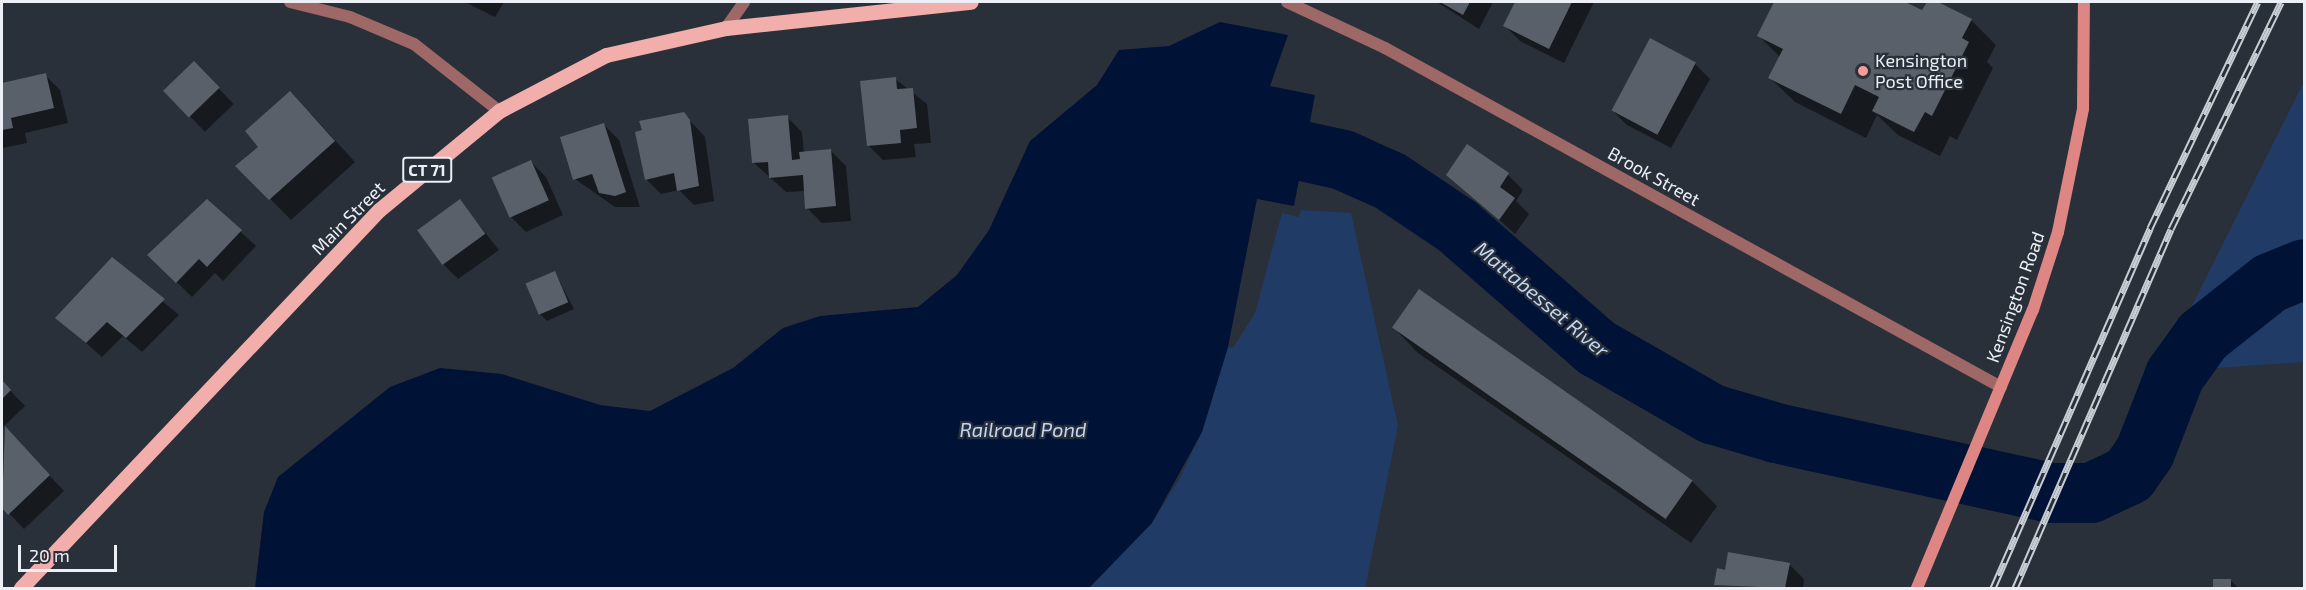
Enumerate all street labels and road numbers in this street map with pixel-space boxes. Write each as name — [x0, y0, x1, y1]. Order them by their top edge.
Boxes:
street label: Brook Street — [1604, 142, 1704, 210]
road number: CT 71 — [402, 157, 452, 183]
street label: Main Street — [307, 177, 389, 259]
street label: Kensington Road — [1981, 229, 2049, 365]

